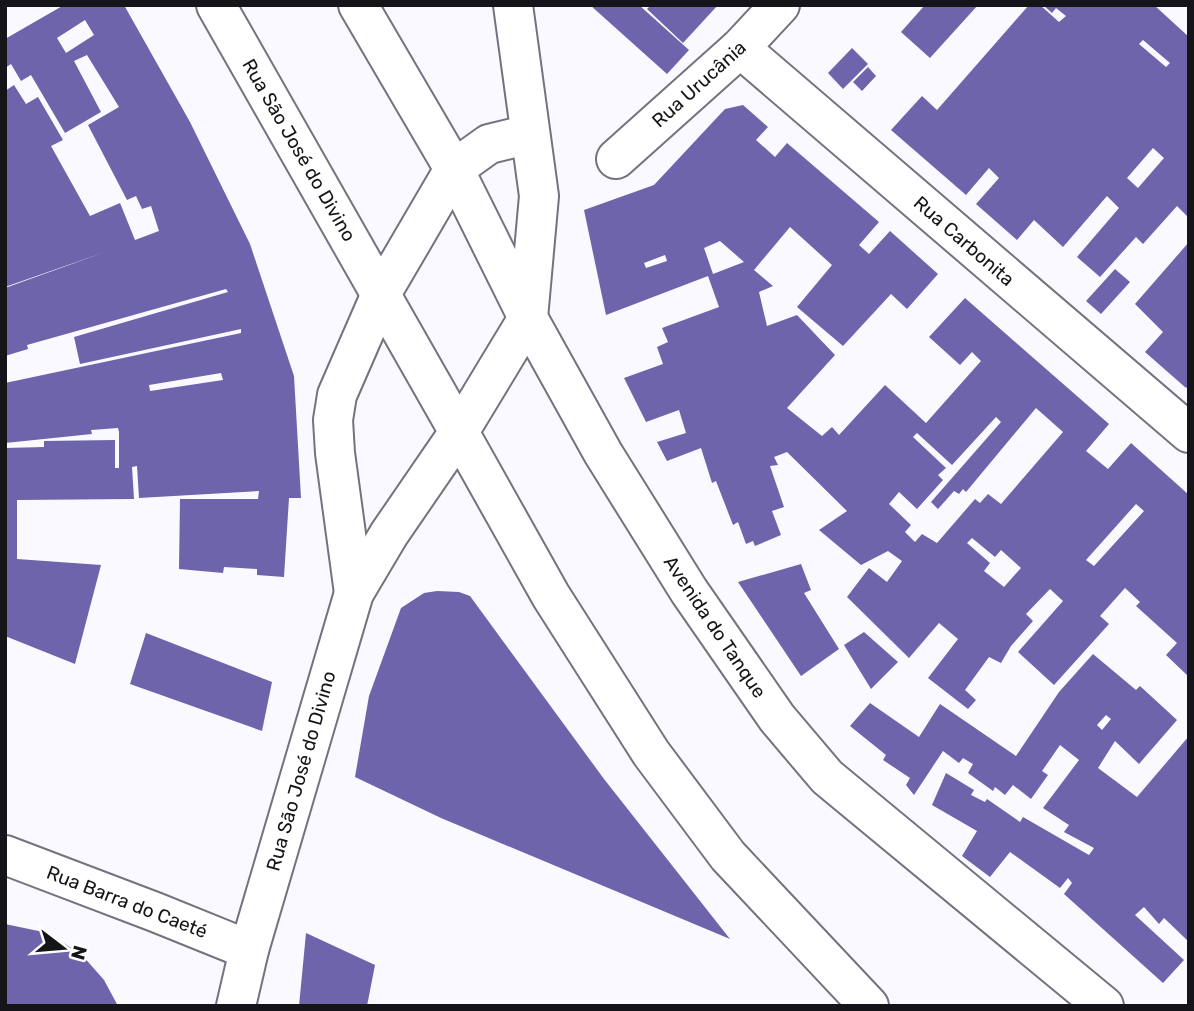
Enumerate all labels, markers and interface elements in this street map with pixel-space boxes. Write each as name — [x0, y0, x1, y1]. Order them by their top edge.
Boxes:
street label: Rua Urucânia — [647, 36, 751, 132]
street label: Rua São José do Divino — [237, 55, 361, 245]
street label: Rua Carbonita — [909, 191, 1019, 291]
street label: Avenida do Tanque — [659, 552, 771, 702]
street label: Rua São José do Divino — [261, 668, 341, 874]
street label: Rua Barra do Caeté — [43, 861, 211, 943]
north arrow — [28, 913, 98, 983]
text: N — [66, 943, 92, 962]

